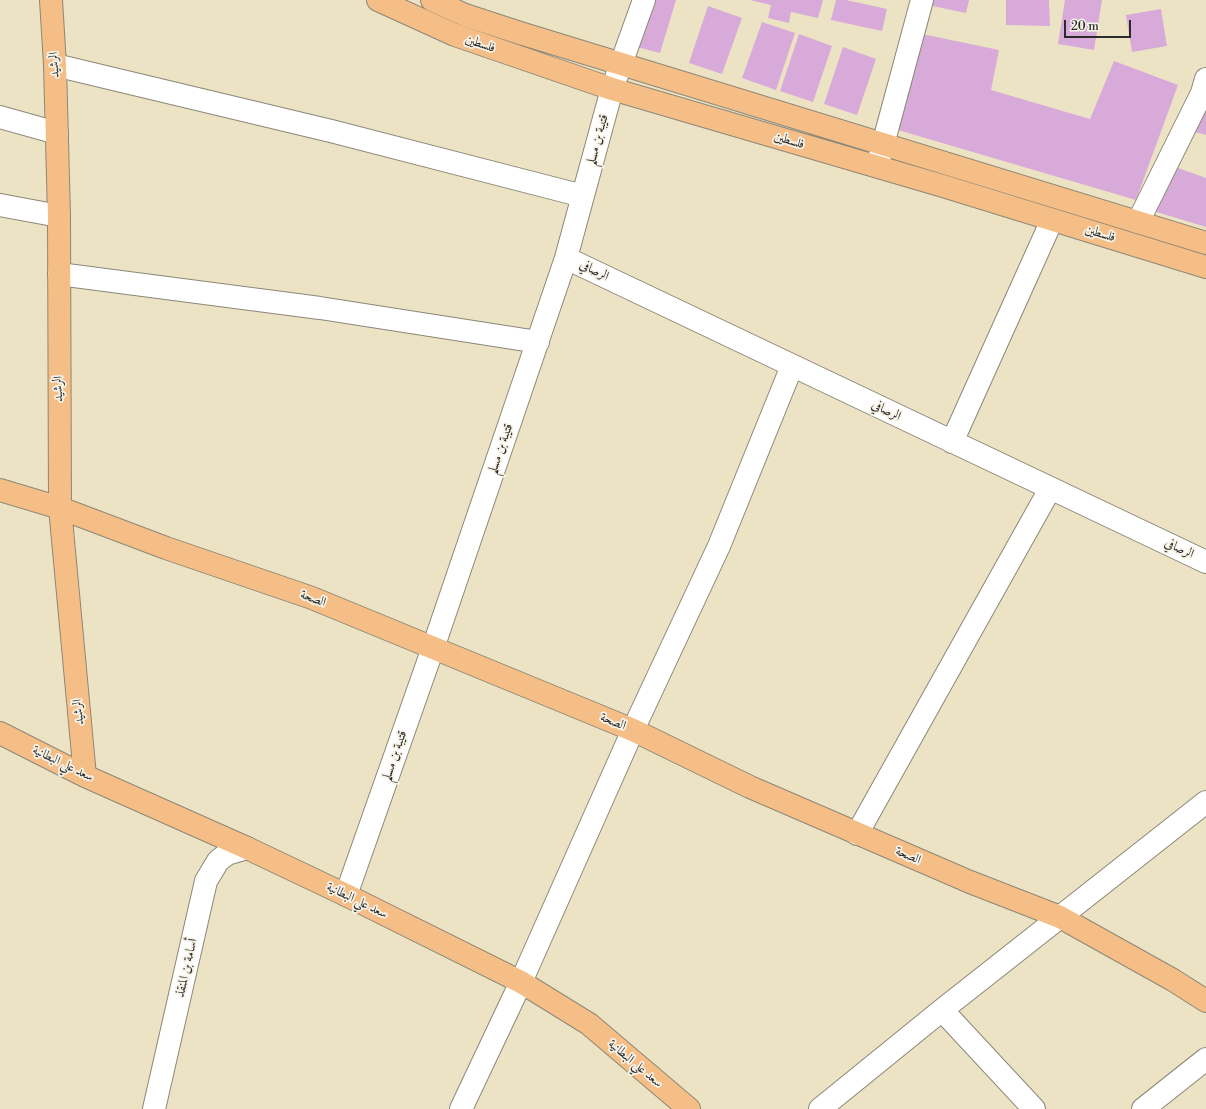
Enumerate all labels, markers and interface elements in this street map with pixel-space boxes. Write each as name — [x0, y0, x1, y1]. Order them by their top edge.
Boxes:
scale bar — [1066, 12, 1133, 38]
text: 20 m — [1071, 19, 1099, 34]
street label: فلسطين — [463, 32, 497, 56]
street label: الرشيد — [47, 52, 63, 78]
street label: قتيبة بن مسلم — [584, 113, 612, 167]
street label: فلسطين — [772, 129, 806, 153]
street label: فلسطين — [1083, 222, 1117, 246]
street label: الرصافي — [577, 257, 611, 285]
street label: الرشيد — [51, 376, 67, 402]
street label: الرصافي — [869, 397, 903, 425]
street label: قتيبة بن مسلم — [485, 422, 517, 476]
street label: الرصافي — [1162, 535, 1196, 563]
street label: الصحة — [298, 587, 328, 611]
street label: الرشيد — [70, 698, 88, 726]
street label: الصحة — [598, 710, 628, 734]
street label: قتيبة بن مسلم — [379, 729, 411, 783]
street label: سعد علي البطانية — [30, 742, 96, 786]
street label: الصحة — [893, 844, 923, 868]
street label: سعد علي البطانية — [324, 879, 390, 923]
street label: أسامة بن المنقذ — [173, 937, 201, 999]
street label: سعد علي البطانية — [605, 1037, 665, 1091]

